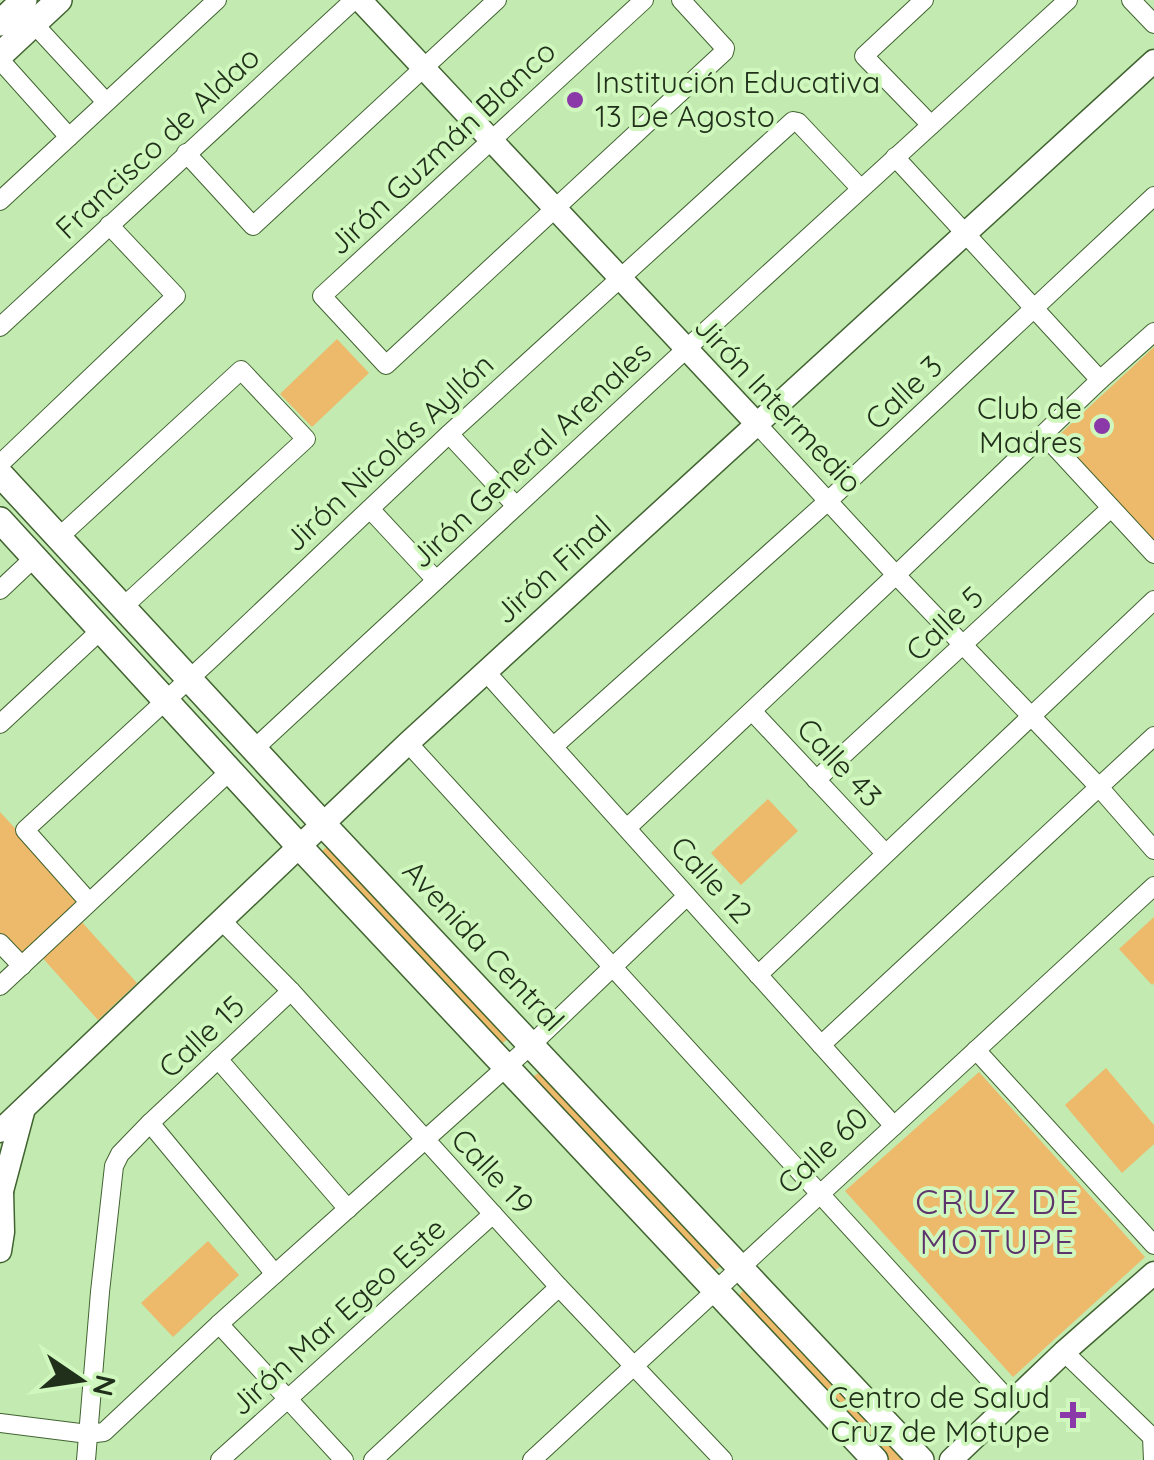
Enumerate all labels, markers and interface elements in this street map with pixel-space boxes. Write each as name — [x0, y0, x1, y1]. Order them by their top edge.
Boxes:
street label: Jirón Guzmán Blanco — [320, 32, 563, 263]
street label: Francisco de Aldao — [47, 38, 267, 247]
place label: Institución Educativa 13 De Agosto — [595, 63, 880, 135]
marker: Institución Educativa 13 De Agosto — [564, 89, 586, 111]
street label: Jirón Intermedio — [687, 308, 871, 501]
street label: Jirón General Arenales — [402, 333, 659, 576]
street label: Jirón Nicolás Ayllón — [276, 345, 501, 559]
street label: Calle 3 — [857, 347, 950, 438]
place label: Club de Madres — [977, 389, 1082, 461]
marker: Club de Madres — [1091, 415, 1113, 437]
street label: Jirón Final — [486, 507, 619, 632]
street label: Calle 5 — [897, 578, 991, 669]
street label: Calle 43 — [789, 710, 890, 815]
street label: Calle 12 — [663, 828, 761, 931]
street label: Avenida Central — [395, 852, 573, 1039]
street label: Calle 15 — [150, 987, 252, 1086]
street label: Calle 60 — [769, 1099, 876, 1202]
street label: Calle 19 — [443, 1120, 542, 1222]
district label: CRUZ DE MOTUPE — [915, 1179, 1081, 1263]
street label: Jirón Mar Egeo Este — [221, 1209, 453, 1423]
north arrow — [30, 1330, 130, 1430]
text: N — [85, 1372, 124, 1400]
place label: Centro de Salud Cruz de Motupe — [828, 1378, 1050, 1450]
marker: Centro de Salud Cruz de Motupe — [1060, 1402, 1086, 1428]

